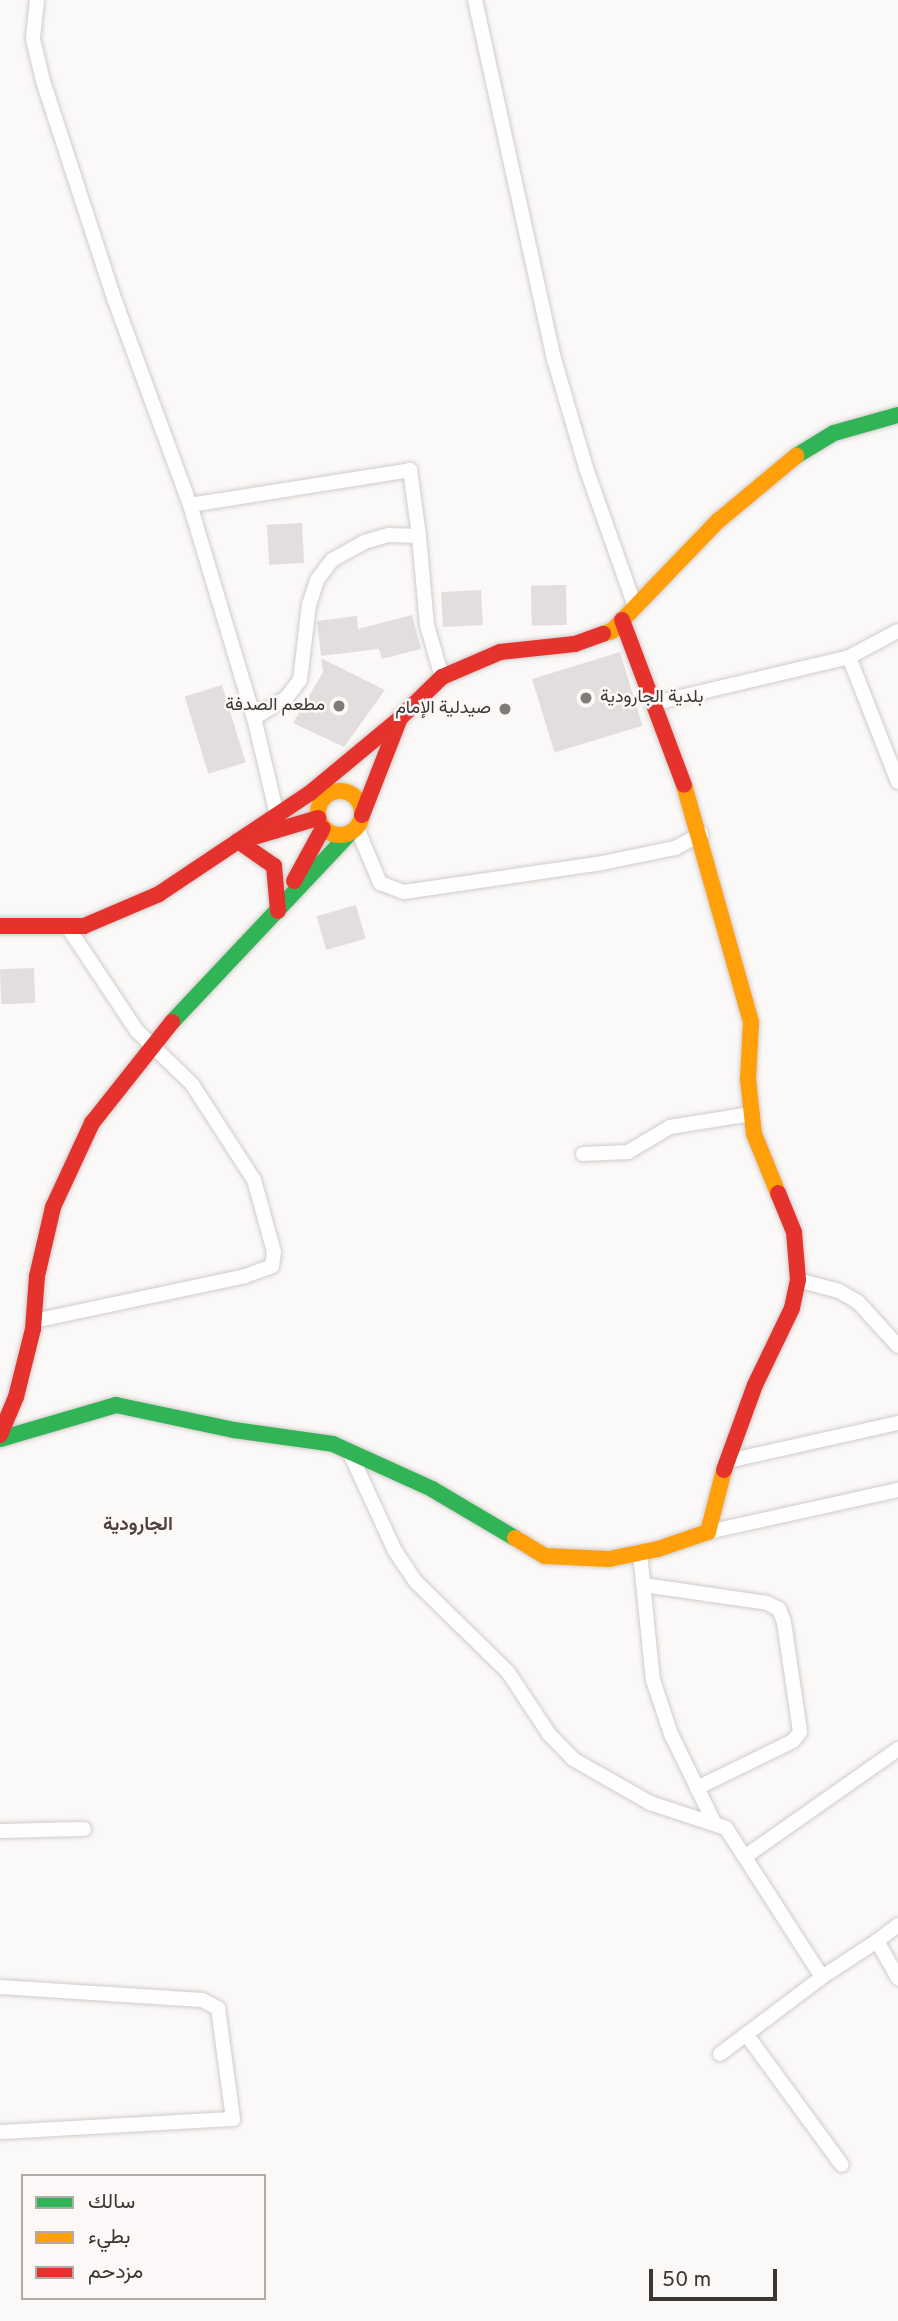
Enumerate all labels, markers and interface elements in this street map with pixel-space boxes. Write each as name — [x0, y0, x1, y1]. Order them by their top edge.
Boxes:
place label: بلدية الجارودية — [600, 687, 704, 709]
marker: بلدية الجارودية — [578, 690, 594, 706]
place label: مطعم الصدفة — [225, 695, 325, 717]
marker: مطعم الصدفة — [331, 698, 347, 714]
place label: صيدلية الإمام — [395, 698, 491, 720]
marker: صيدلية الإمام — [497, 701, 513, 717]
district label: الجارودية — [103, 1515, 173, 1537]
legend — [21, 2174, 266, 2300]
text: سالك — [88, 2189, 135, 2216]
text: بطيء — [88, 2224, 131, 2251]
scale bar — [653, 2254, 781, 2298]
text: مزدحم — [88, 2259, 143, 2286]
text: 50 m — [662, 2267, 711, 2294]

